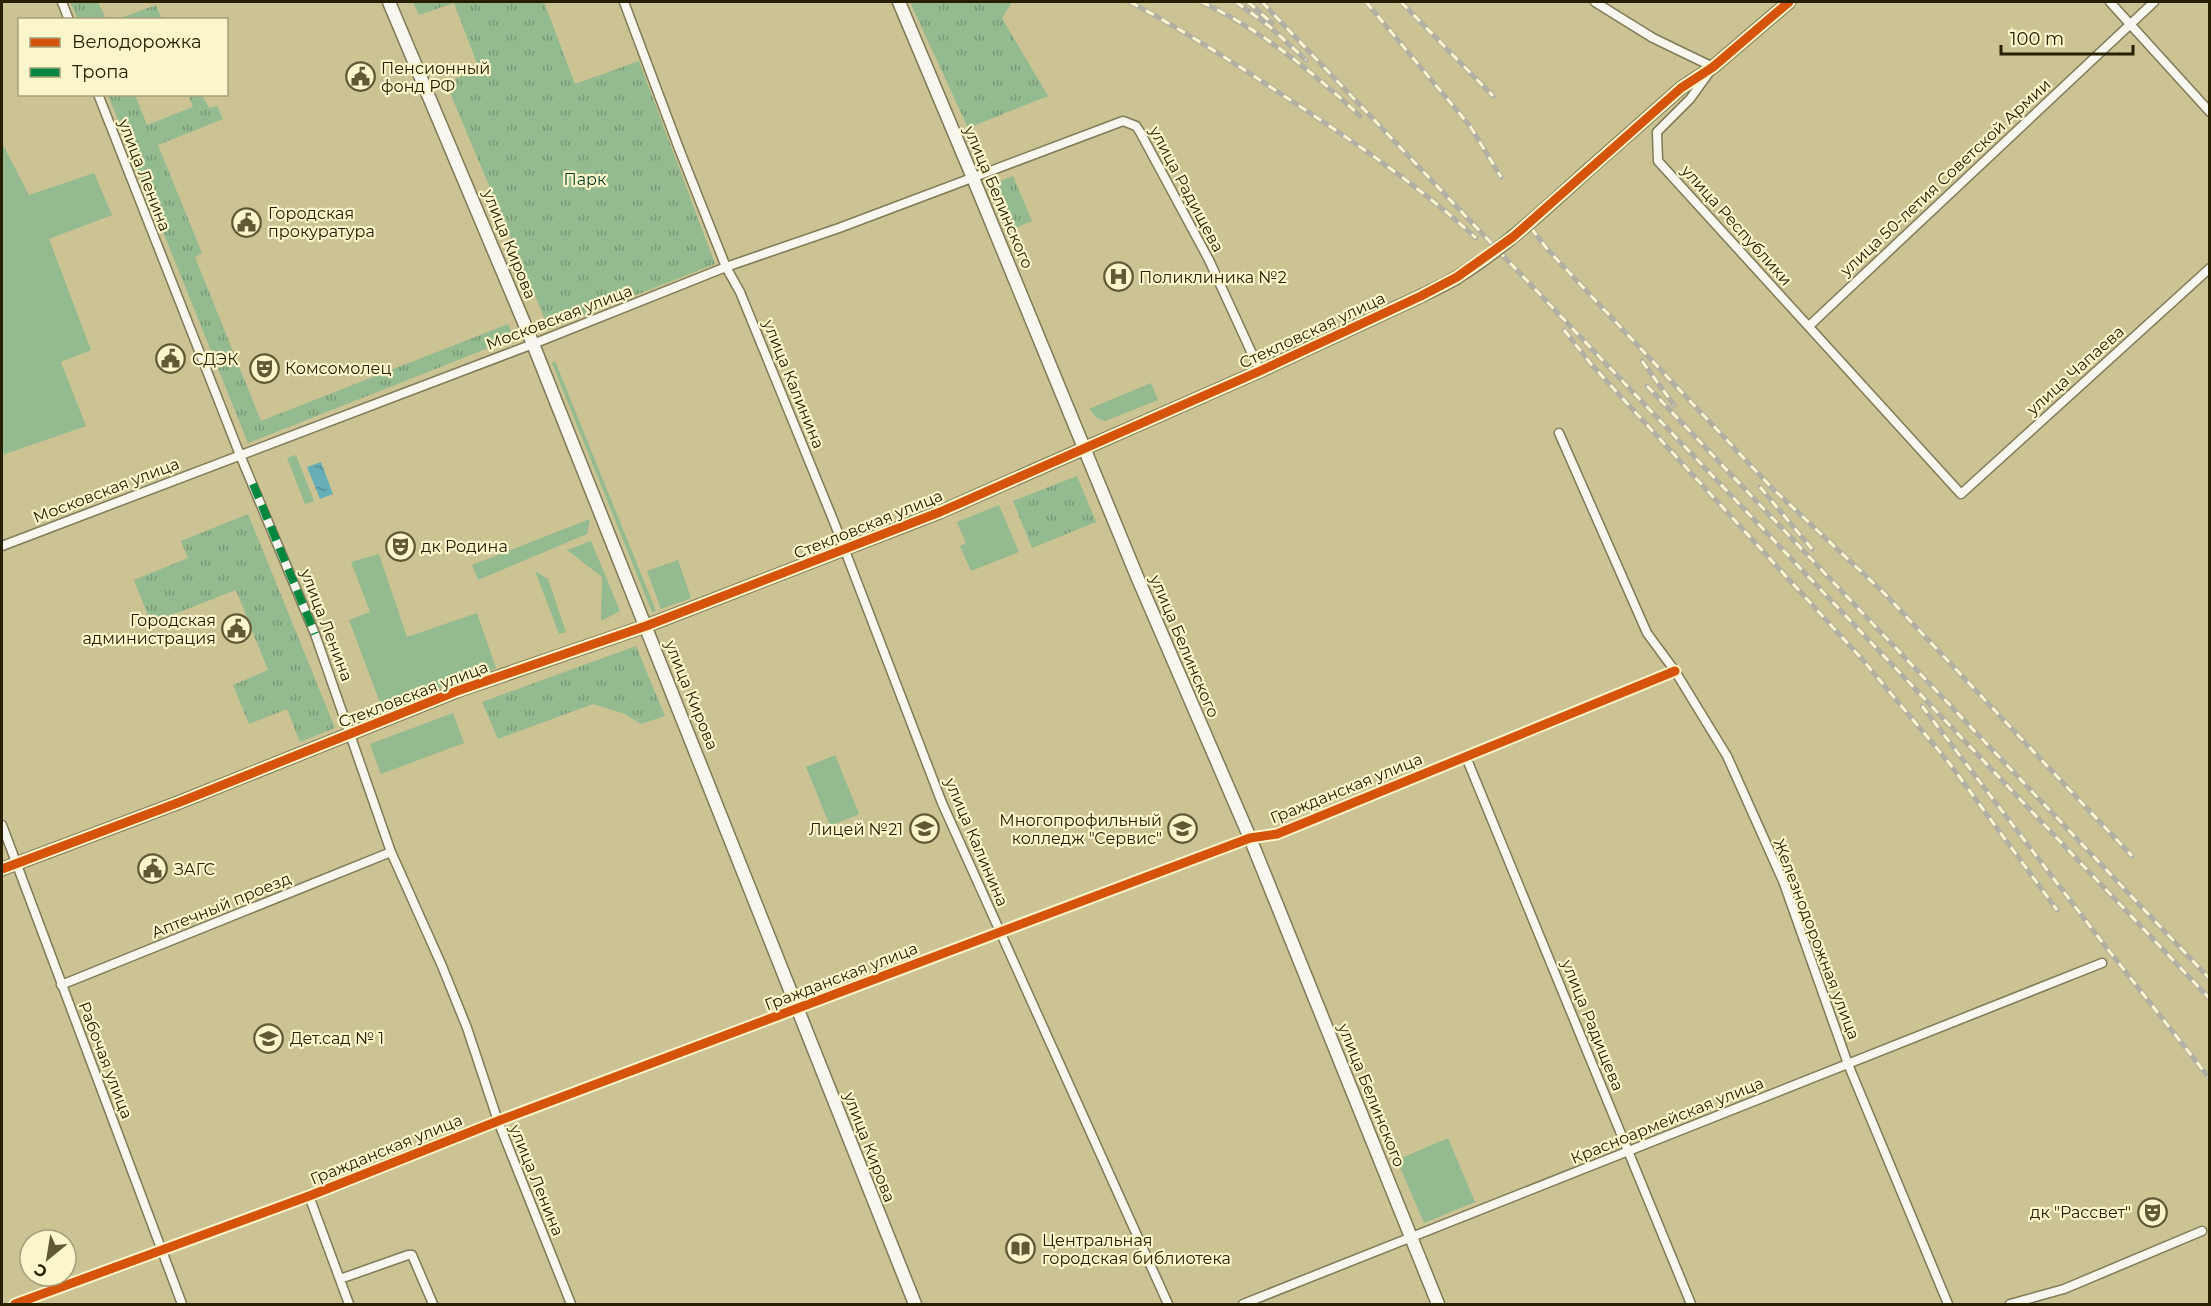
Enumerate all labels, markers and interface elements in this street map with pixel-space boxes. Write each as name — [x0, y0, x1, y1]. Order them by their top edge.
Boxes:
legend — [18, 18, 228, 96]
scale bar — [2001, 18, 2133, 56]
text: 100 m — [2010, 28, 2064, 50]
text: Велодорожка — [72, 31, 201, 53]
place label: Пенсионный фонд РФ — [381, 59, 490, 96]
text: Тропа — [72, 61, 129, 83]
public building icon: Пенсионный фонд РФ — [344, 61, 376, 93]
street label: улица 50-летия Советской Армии — [1836, 75, 2054, 281]
street label: улица Ленина — [114, 116, 175, 234]
street label: улица Белинского — [960, 122, 1037, 271]
street label: улица Радищева — [1145, 122, 1228, 255]
street label: улица Республики — [1677, 160, 1796, 290]
park label: Парк — [564, 170, 607, 189]
street label: улица Кирова — [479, 186, 540, 302]
place label: Городская прокуратура — [268, 204, 375, 241]
public building icon: Городская прокуратура — [231, 206, 263, 238]
hospital icon: Поликлиника №2 — [1102, 261, 1134, 293]
place label: Поликлиника №2 — [1139, 268, 1287, 287]
street label: Московская улица — [483, 281, 635, 354]
street label: Стекловская улица — [1236, 288, 1388, 373]
street label: улица Калинина — [759, 316, 828, 451]
street label: улица Чапаева — [2022, 322, 2128, 420]
public building icon: СДЭК — [155, 343, 187, 375]
place label: СДЭК — [192, 350, 238, 369]
theatre icon: Комсомолец — [248, 352, 280, 384]
place label: Комсомолец — [285, 359, 391, 378]
street label: Московская улица — [30, 454, 182, 527]
street label: Стекловская улица — [791, 486, 945, 563]
theatre icon: дк Родина — [384, 530, 416, 562]
place label: дк Родина — [421, 537, 508, 556]
street label: улица Ленина — [296, 566, 357, 684]
street label: улица Белинского — [1146, 571, 1223, 720]
place label: Городская администрация — [82, 611, 216, 648]
public building icon: Городская администрация — [221, 613, 253, 645]
street label: улица Кирова — [661, 637, 722, 753]
street label: Стекловская улица — [336, 657, 491, 732]
street label: Гражданская улица — [1267, 749, 1425, 828]
street label: улица Калинина — [941, 774, 1012, 909]
place label: Многопрофильный колледж "Сервис" — [999, 811, 1162, 848]
school or university icon: Лицей №21 — [908, 813, 940, 845]
school or university icon: Многопрофильный колледж "Сервис" — [1167, 813, 1199, 845]
place label: Лицей №21 — [809, 820, 903, 839]
street label: Железнодорожная улица — [1769, 836, 1864, 1042]
public building icon: ЗАГС — [137, 853, 169, 885]
place label: ЗАГС — [174, 860, 215, 879]
street label: Аптечный проезд — [149, 869, 294, 942]
street label: Гражданская улица — [762, 938, 920, 1014]
street label: улица Радищева — [1557, 956, 1628, 1094]
street label: Рабочая улица — [74, 999, 137, 1121]
street label: улица Белинского — [1334, 1020, 1409, 1170]
school or university icon: Дет.сад № 1 — [253, 1022, 285, 1054]
place label: Дет.сад № 1 — [290, 1029, 384, 1048]
street label: Красноармейская улица — [1568, 1073, 1766, 1168]
street label: улица Кирова — [839, 1088, 899, 1205]
street label: Гражданская улица — [307, 1110, 465, 1189]
street label: улица Ленина — [505, 1121, 568, 1239]
theatre icon: дк "Рассвет" — [2136, 1196, 2168, 1228]
place label: дк "Рассвет" — [2030, 1203, 2131, 1222]
north arrow — [18, 1228, 78, 1288]
place label: Центральная городская библиотека — [1042, 1231, 1231, 1268]
library icon: Центральная городская библиотека — [1005, 1233, 1037, 1265]
text: С — [31, 1259, 51, 1282]

